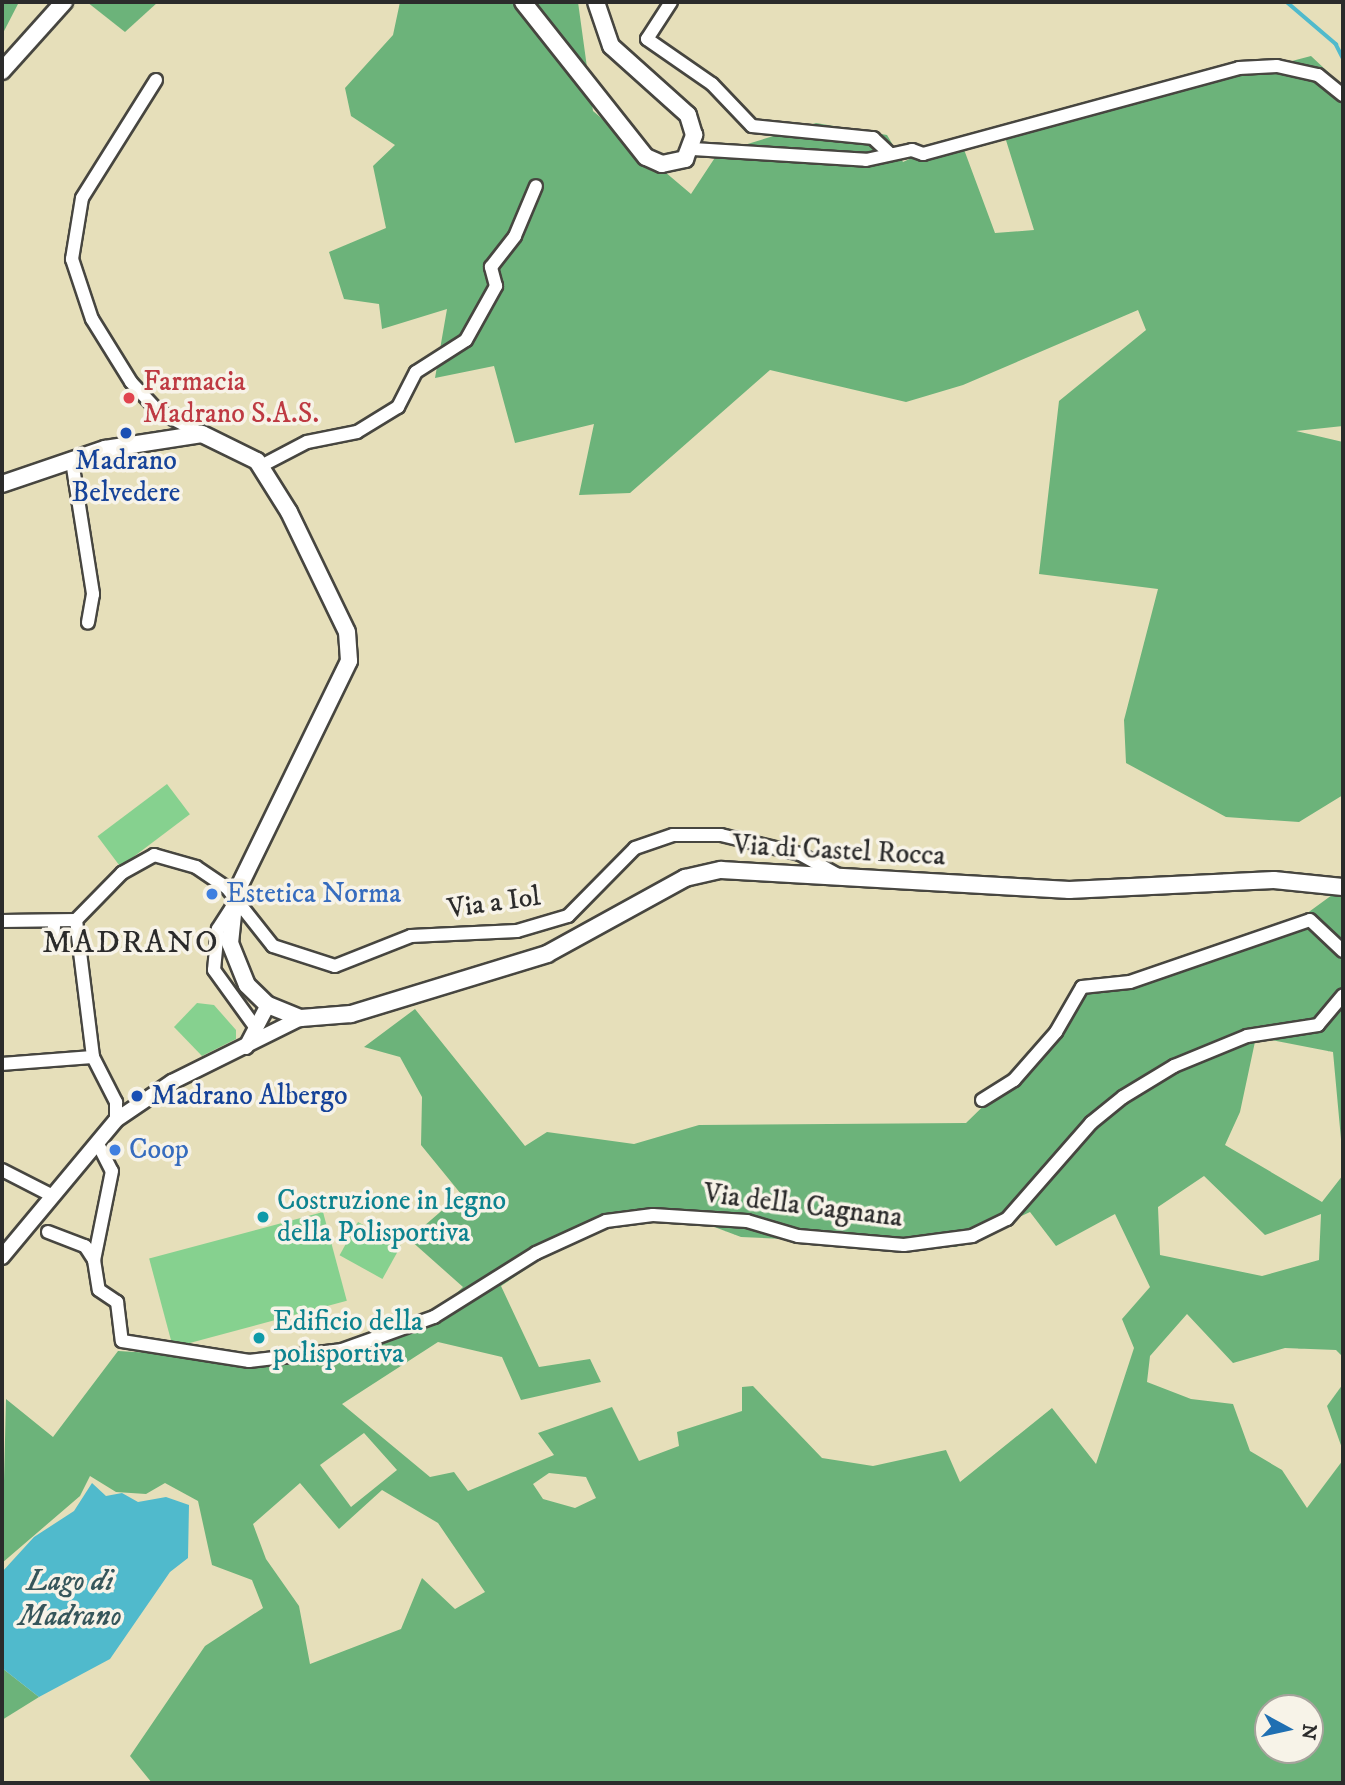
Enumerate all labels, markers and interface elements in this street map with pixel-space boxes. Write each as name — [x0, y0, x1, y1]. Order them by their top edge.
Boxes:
place label: Farmacia Madrano S.A.S. — [143, 365, 319, 431]
marker: Farmacia Madrano S.A.S. — [121, 390, 137, 406]
marker: Madrano Belvedere — [118, 425, 134, 441]
place label: Madrano Belvedere — [72, 444, 180, 510]
street label: Via di Castel Rocca — [732, 829, 946, 873]
place label: Estetica Norma — [226, 877, 401, 911]
street label: Via a Iol — [445, 880, 543, 926]
marker: Estetica Norma — [204, 886, 220, 902]
district label: MADRANO — [43, 924, 219, 962]
place label: Madrano Albergo — [151, 1079, 348, 1113]
marker: Madrano Albergo — [129, 1088, 145, 1104]
place label: Coop — [129, 1133, 189, 1167]
marker: Coop — [107, 1142, 123, 1158]
street label: Via della Cagnana — [702, 1177, 904, 1235]
place label: Costruzione in legno della Polisportiva — [277, 1184, 506, 1250]
marker: Costruzione in legno della Polisportiva — [255, 1209, 271, 1225]
place label: Edificio della polisportiva — [273, 1305, 423, 1371]
marker: Edificio della polisportiva — [251, 1330, 267, 1346]
water label: Lago di Madrano — [18, 1564, 122, 1634]
north arrow — [1254, 1694, 1324, 1764]
text: N — [1296, 1722, 1321, 1741]

